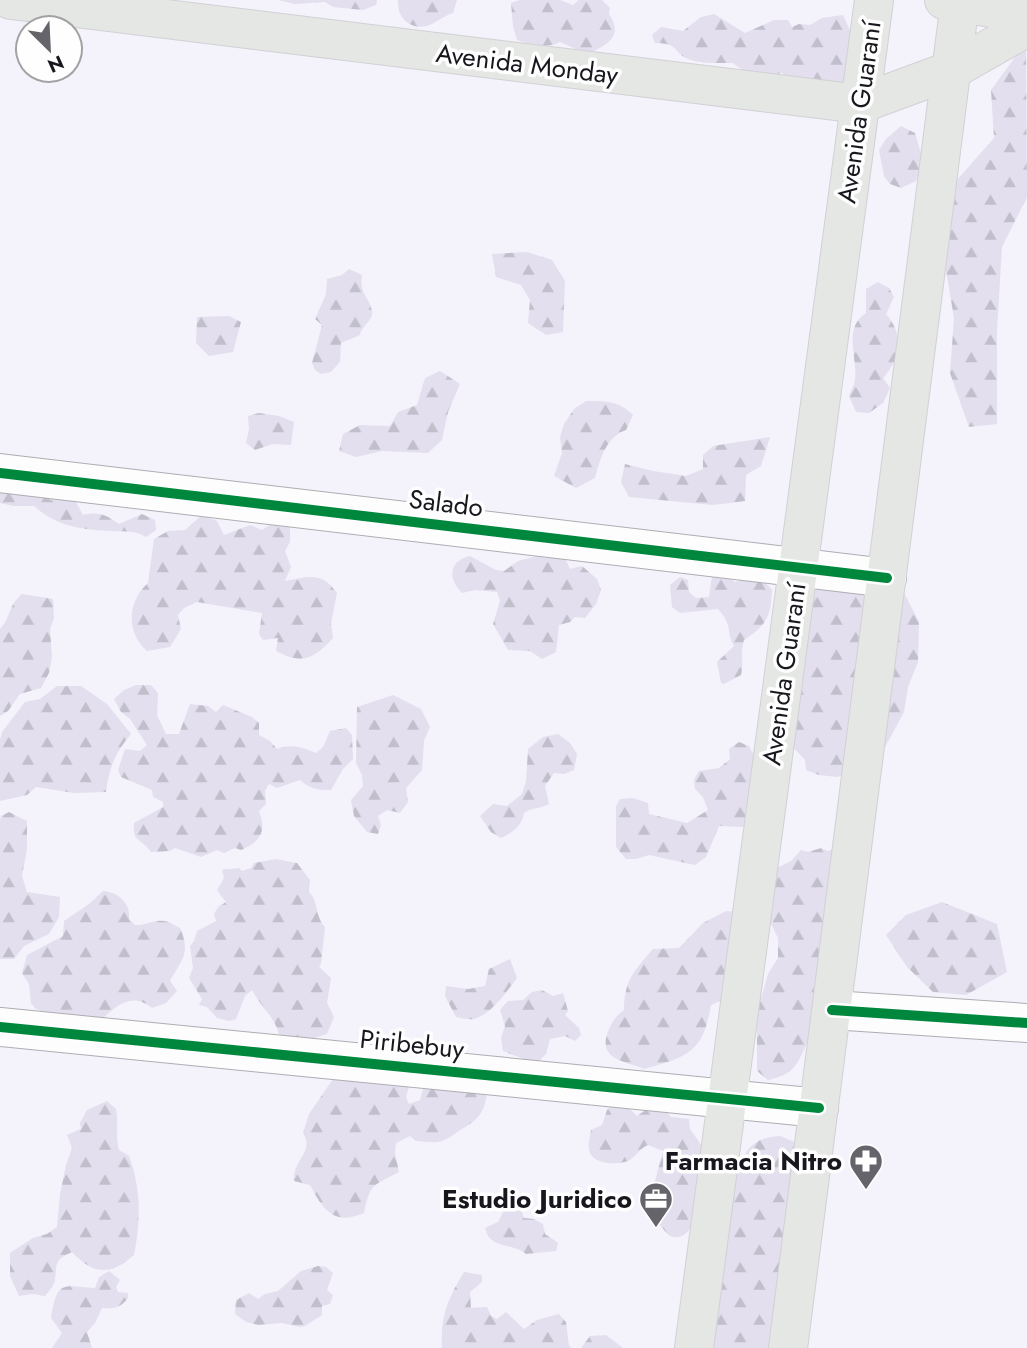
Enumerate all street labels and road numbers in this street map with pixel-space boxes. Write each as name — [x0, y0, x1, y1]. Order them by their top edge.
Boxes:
street label: Avenida Guaraní — [827, 17, 891, 206]
street label: Avenida Monday — [434, 34, 621, 94]
street label: Salado — [407, 480, 485, 526]
street label: Avenida Guaraní — [752, 579, 816, 768]
street label: Piribebuy — [358, 1020, 467, 1068]

